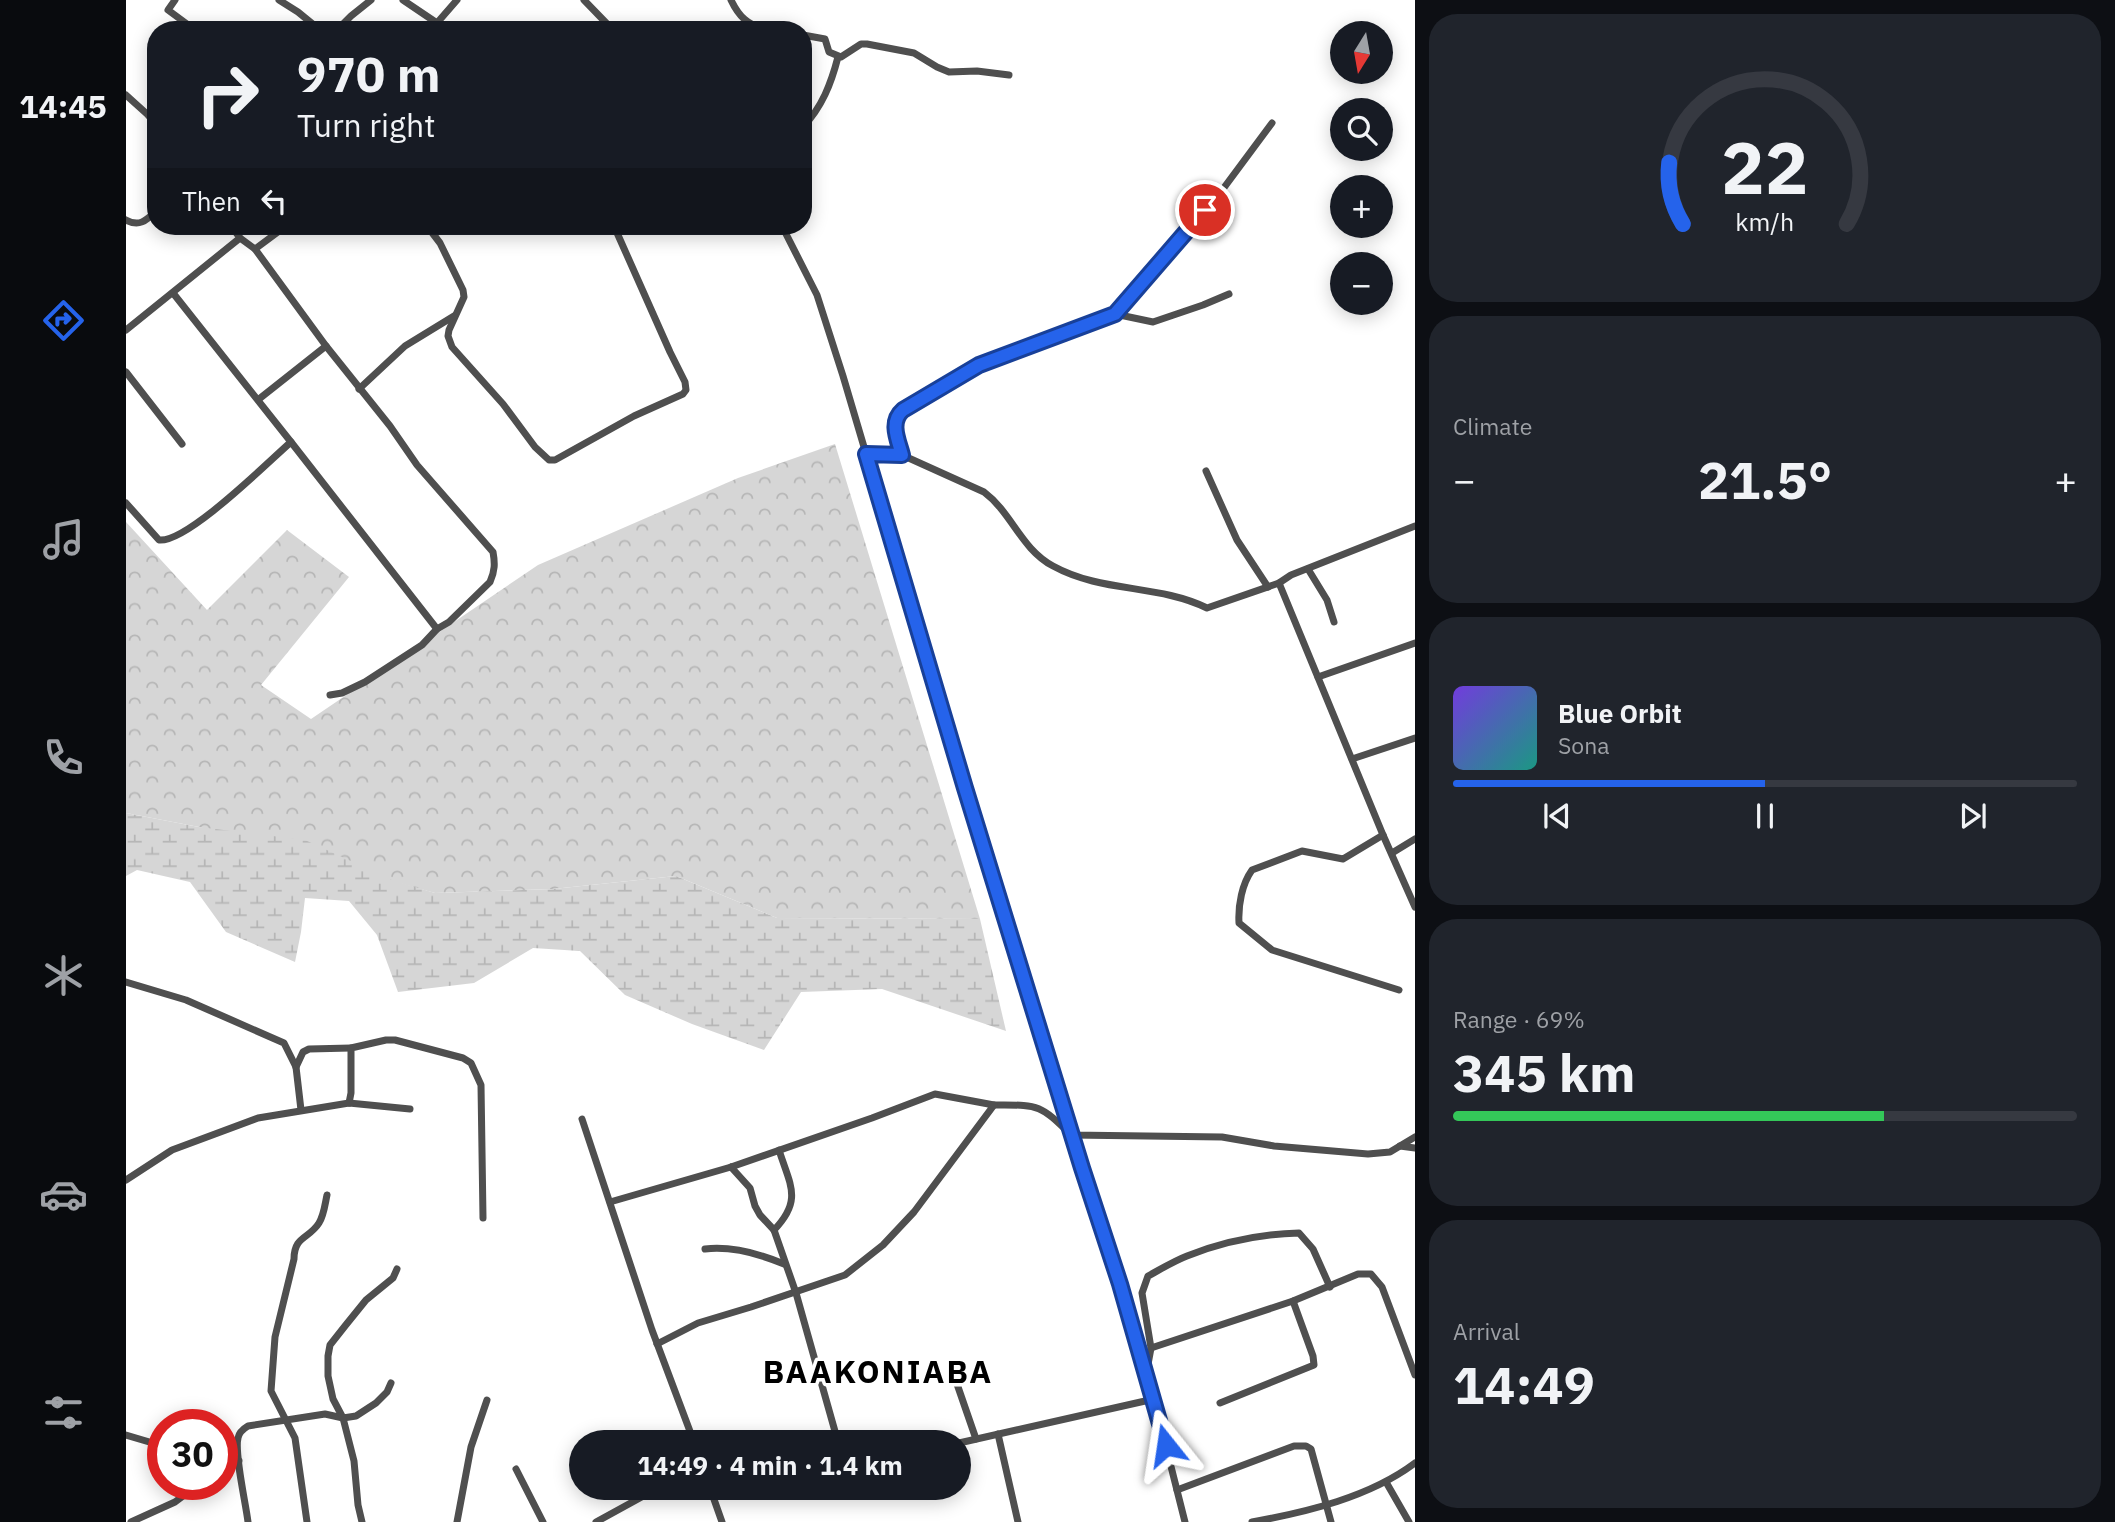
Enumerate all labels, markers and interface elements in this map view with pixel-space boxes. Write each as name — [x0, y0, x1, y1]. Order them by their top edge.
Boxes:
north arrow — [1330, 21, 1393, 84]
map controls — [1330, 21, 1393, 315]
text: 970 m — [297, 42, 441, 105]
icon: right — [182, 49, 273, 140]
text: 14:45 — [19, 85, 107, 127]
button: search — [1330, 98, 1393, 161]
text: Turn right — [297, 104, 435, 146]
text: 22 — [1721, 119, 1809, 214]
button: + — [1330, 175, 1393, 238]
pin — [1175, 180, 1235, 240]
icon: left — [255, 182, 293, 220]
text: Then — [182, 184, 241, 218]
icon: arrive — [1186, 191, 1224, 229]
text: km/h — [1736, 205, 1794, 238]
button: − — [1330, 252, 1393, 315]
icon: directions — [39, 296, 88, 345]
text: Climate — [1453, 411, 1532, 441]
text: 21.5° — [1698, 446, 1832, 513]
text: − — [1453, 455, 1476, 504]
text: + — [2054, 455, 2077, 504]
icon: music — [39, 515, 88, 564]
text: Blue Orbit — [1558, 696, 1682, 730]
text: Sona — [1558, 730, 1610, 760]
icon: phone — [39, 733, 88, 782]
icon: previous — [1538, 797, 1576, 835]
icon: pause — [1746, 797, 1784, 835]
icon: next — [1954, 797, 1992, 835]
icon: climate — [39, 951, 88, 1000]
text: Range · 69% — [1453, 1004, 1585, 1034]
text: 345 km — [1453, 1039, 1635, 1106]
icon: car — [39, 1170, 88, 1219]
text: Arrival — [1453, 1316, 1520, 1346]
district label: BAAKONIABA — [763, 1350, 993, 1392]
text: 14:49 — [1453, 1351, 1595, 1418]
icon: filters — [39, 1388, 88, 1437]
position arrow — [1129, 1408, 1203, 1482]
speed limit sign: 30 — [147, 1409, 238, 1500]
text: 14:49 · 4 min · 1.4 km — [637, 1448, 903, 1482]

